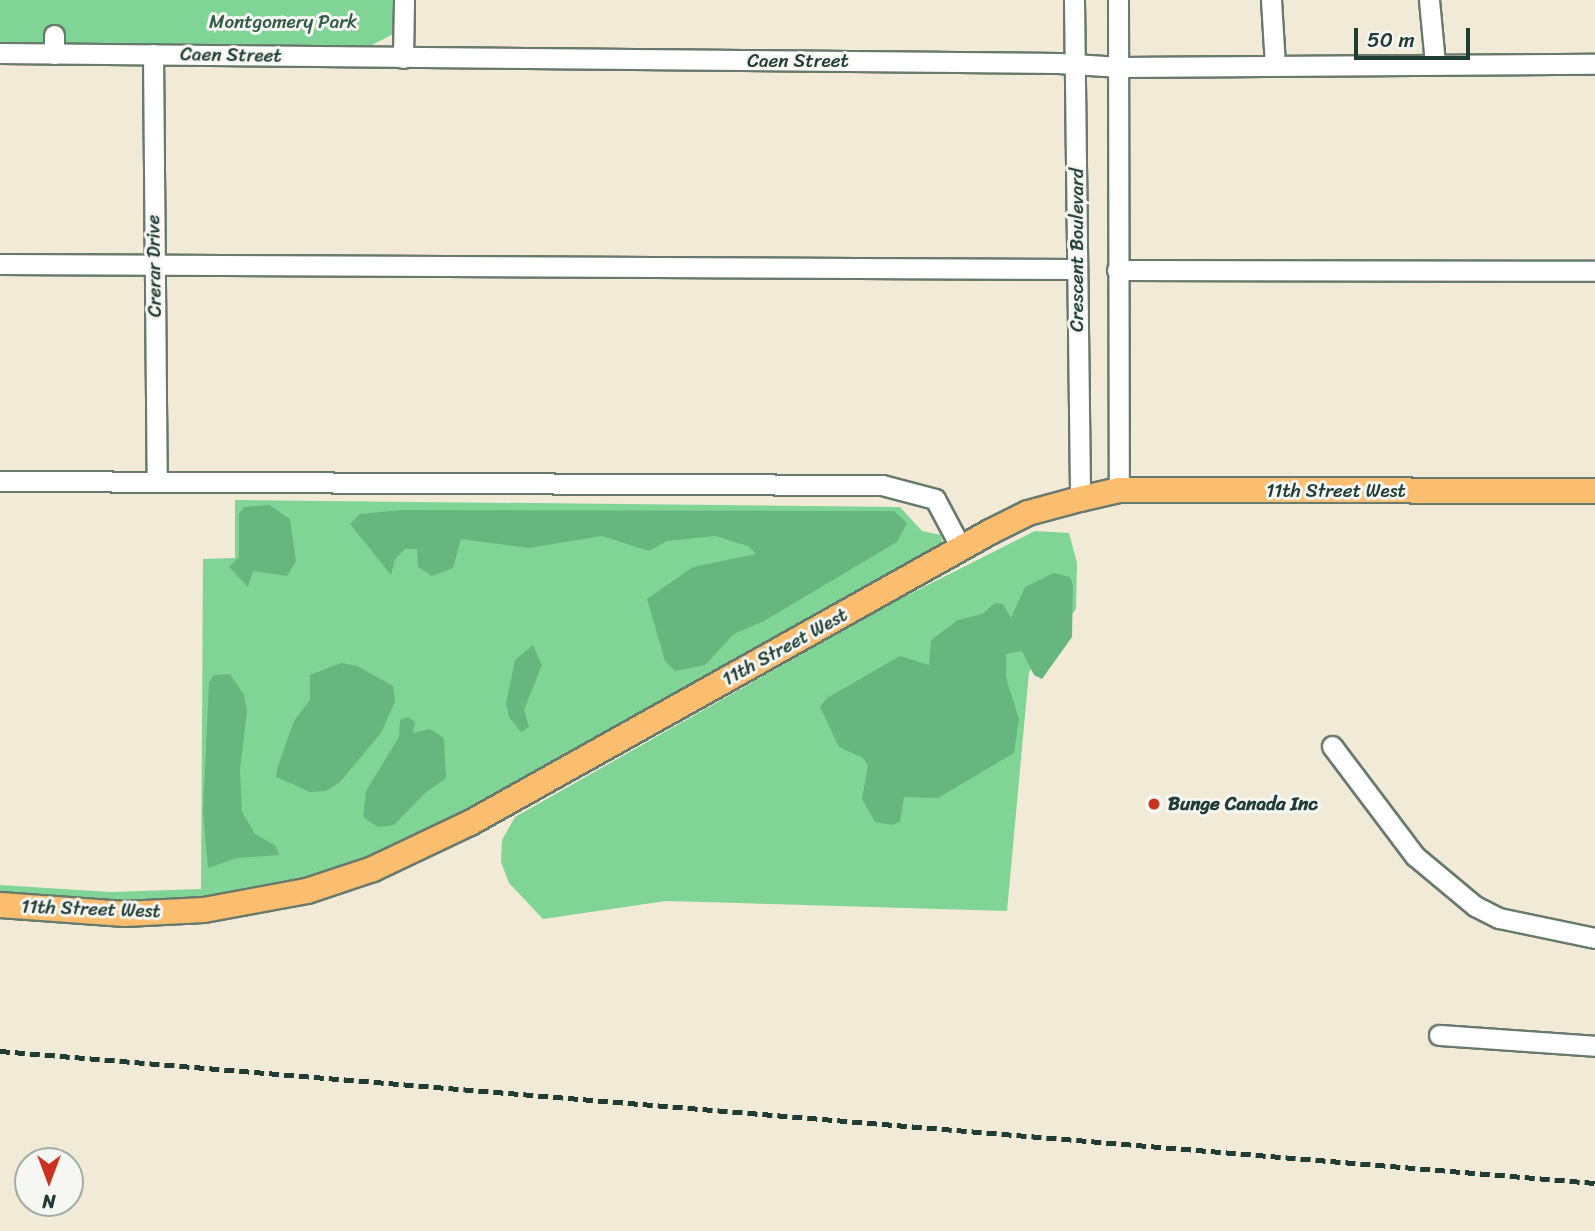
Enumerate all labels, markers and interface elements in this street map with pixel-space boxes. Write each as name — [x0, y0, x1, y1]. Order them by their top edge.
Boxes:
park label: Montgomery Park — [209, 11, 357, 33]
scale bar — [1357, 14, 1472, 58]
text: 50 m — [1367, 21, 1415, 59]
street label: Caen Street — [180, 43, 282, 67]
street label: Caen Street — [747, 50, 849, 72]
street label: Crescent Boulevard — [1066, 168, 1088, 332]
street label: Crerar Drive — [142, 215, 166, 317]
street label: 11th Street West — [1265, 480, 1407, 502]
street label: 11th Street West — [718, 603, 852, 691]
place label: Bunge Canada Inc — [1168, 793, 1318, 815]
marker: Bunge Canada Inc — [1146, 796, 1162, 812]
street label: 11th Street West — [20, 895, 162, 923]
north arrow — [14, 1147, 84, 1217]
text: N — [42, 1185, 56, 1218]

